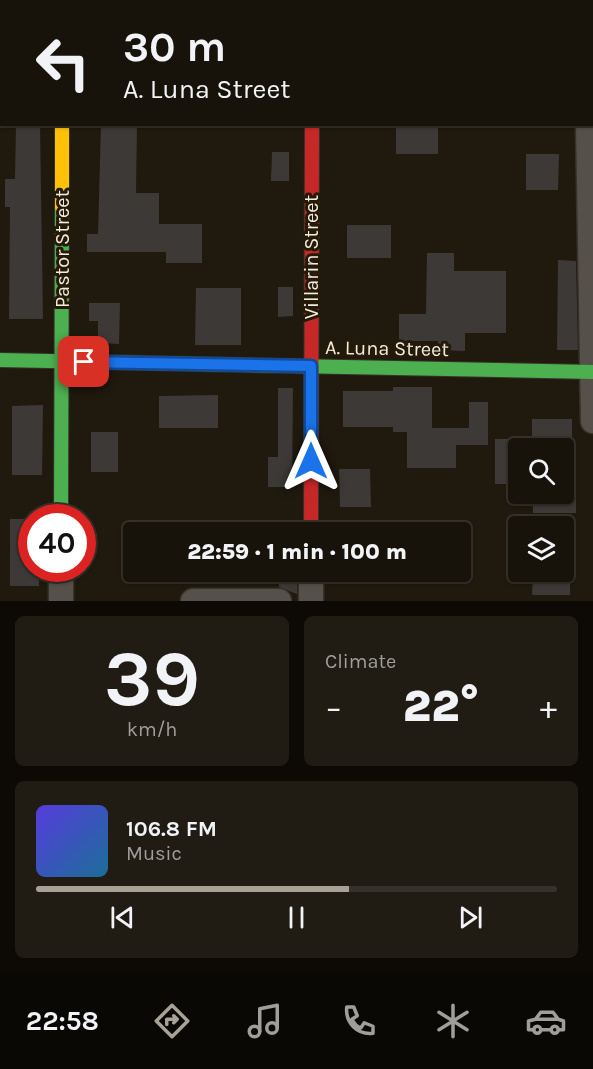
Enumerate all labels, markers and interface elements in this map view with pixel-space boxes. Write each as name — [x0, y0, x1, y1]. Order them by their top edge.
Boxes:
text: 30 m — [123, 22, 226, 72]
icon: left — [24, 24, 102, 102]
text: A. Luna Street — [123, 73, 290, 105]
street label: Pastor Street — [51, 190, 74, 308]
street label: Villarin Street — [300, 194, 323, 319]
pin — [58, 336, 109, 387]
street label: A. Luna Street — [325, 336, 450, 361]
icon: arrive — [67, 345, 100, 378]
position arrow — [279, 429, 343, 493]
map controls — [508, 438, 574, 582]
button: search — [508, 438, 574, 504]
speed limit sign: 40 — [18, 504, 96, 582]
button: layers — [508, 516, 574, 582]
text: 22:59 · 1 min · 100 m — [187, 539, 407, 565]
text: 39 — [104, 633, 200, 725]
text: Climate — [325, 650, 396, 673]
text: 22° — [403, 680, 479, 732]
text: − — [325, 688, 342, 726]
text: + — [540, 688, 557, 726]
text: km/h — [127, 718, 177, 741]
text: 106.8 FM — [126, 816, 217, 842]
text: Music — [126, 842, 182, 865]
icon: previous — [106, 901, 139, 934]
icon: pause — [280, 901, 313, 934]
icon: next — [454, 901, 487, 934]
icon: directions — [151, 1000, 193, 1042]
icon: music — [244, 1000, 286, 1042]
icon: phone — [338, 1000, 380, 1042]
icon: climate — [432, 1000, 474, 1042]
icon: car — [525, 1000, 567, 1042]
text: 22:58 — [26, 1005, 99, 1037]

